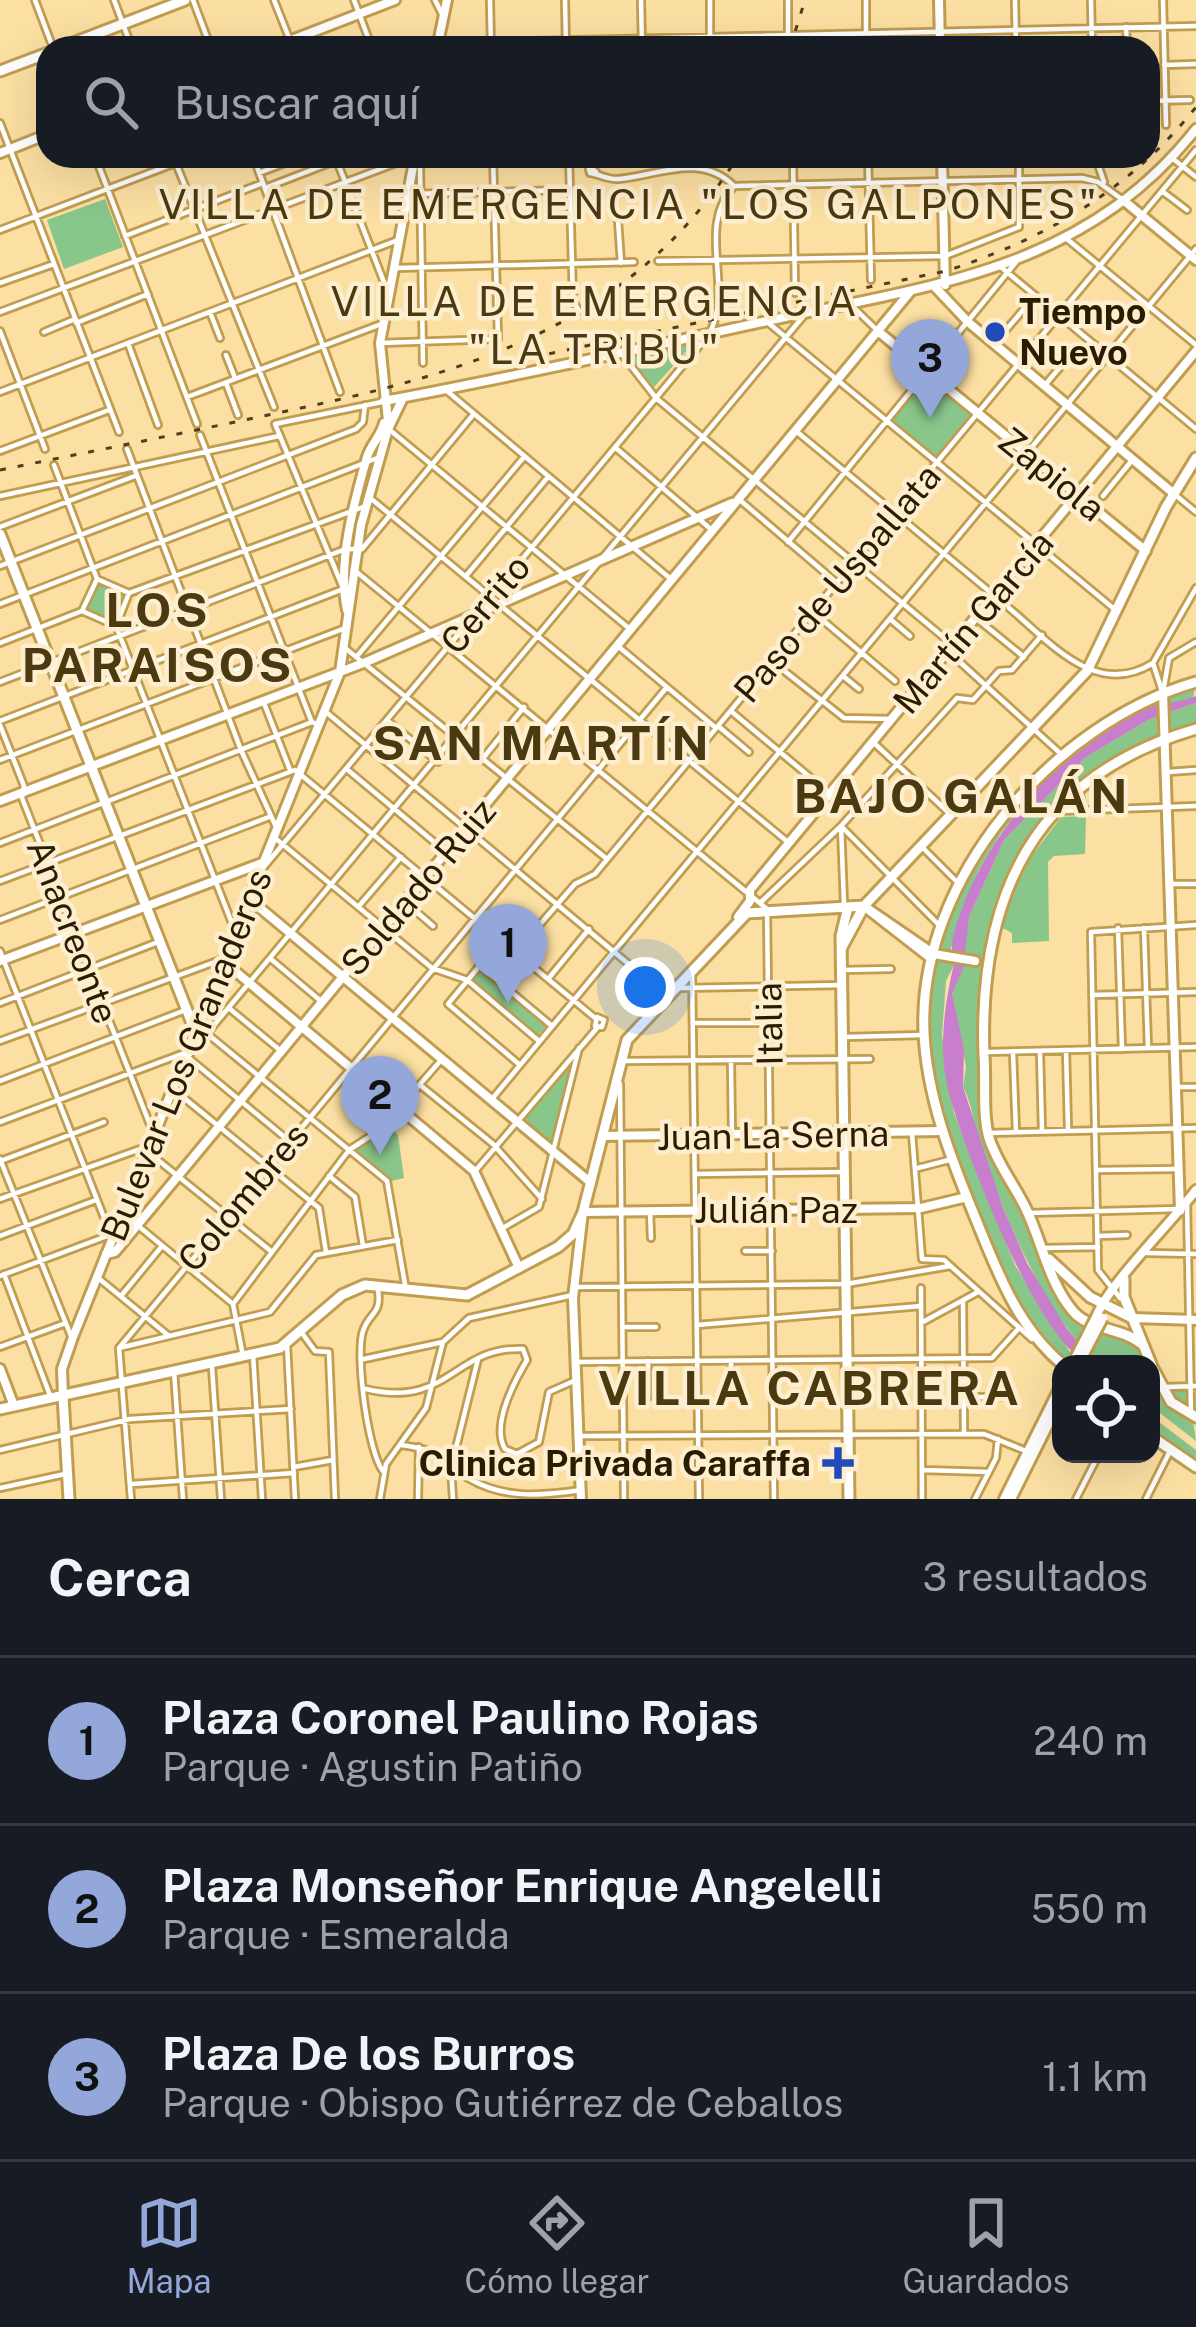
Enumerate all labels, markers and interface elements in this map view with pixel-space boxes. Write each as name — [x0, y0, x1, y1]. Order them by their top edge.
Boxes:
search box — [36, 36, 1160, 168]
icon: search — [78, 69, 144, 135]
text: Buscar aquí — [174, 76, 420, 129]
district label: VILLA DE EMERGENCIA "LOS GALPONES" — [158, 179, 1100, 228]
district label: VILLA DE EMERGENCIA "LA TRIBU" — [331, 276, 859, 373]
place label: Tiempo Nuevo — [1019, 290, 1146, 373]
pin: 3 — [891, 319, 969, 418]
marker: Tiempo Nuevo — [982, 319, 1008, 345]
street label: Zapiola — [990, 419, 1114, 529]
street label: Paso de Uspallata — [725, 455, 949, 711]
street label: Martín García — [884, 522, 1062, 722]
street label: Cerrito — [432, 546, 538, 662]
district label: LOS PARAISOS — [21, 581, 295, 693]
district label: SAN MARTÍN — [372, 714, 712, 771]
district label: BAJO GALÁN — [793, 767, 1131, 824]
street label: Soldado Ruiz — [332, 790, 504, 984]
street label: Anacreonte — [19, 833, 127, 1029]
street label: Bulevar Los Granaderos — [92, 863, 280, 1247]
pin: 1 — [469, 904, 547, 1003]
your location — [615, 957, 675, 1017]
street label: Italia — [747, 982, 791, 1066]
pin: 2 — [341, 1056, 419, 1155]
street label: Juan La Serna — [656, 1112, 890, 1158]
street label: Colombres — [169, 1114, 317, 1280]
street label: Julián Paz — [694, 1189, 858, 1231]
map controls — [1052, 1355, 1160, 1463]
button: locate — [1052, 1355, 1160, 1463]
district label: VILLA CABRERA — [598, 1359, 1022, 1416]
place label: Clinica Privada Caraffa — [419, 1442, 811, 1484]
marker: Clinica Privada Caraffa — [822, 1447, 854, 1479]
text: Cerca — [48, 1548, 192, 1607]
text: 3 resultados — [923, 1554, 1148, 1600]
text: Plaza Coronel Paulino Rojas — [162, 1691, 759, 1744]
text: 1 — [79, 1718, 95, 1764]
text: 240 m — [1033, 1718, 1148, 1764]
text: Parque · Agustin Patiño — [162, 1744, 583, 1790]
text: Plaza Monseñor Enrique Angelelli — [162, 1859, 882, 1912]
text: 2 — [75, 1886, 99, 1932]
text: 550 m — [1031, 1886, 1148, 1932]
text: Parque · Esmeralda — [162, 1912, 509, 1958]
text: Plaza De los Burros — [162, 2027, 575, 2080]
text: 3 — [74, 2054, 100, 2100]
text: 1.1 km — [1042, 2054, 1148, 2100]
text: Parque · Obispo Gutiérrez de Ceballos — [162, 2080, 843, 2126]
tab: Mapa — [127, 2190, 212, 2300]
tab: Cómo llegar — [465, 2190, 649, 2300]
tab: Guardados — [902, 2190, 1069, 2300]

